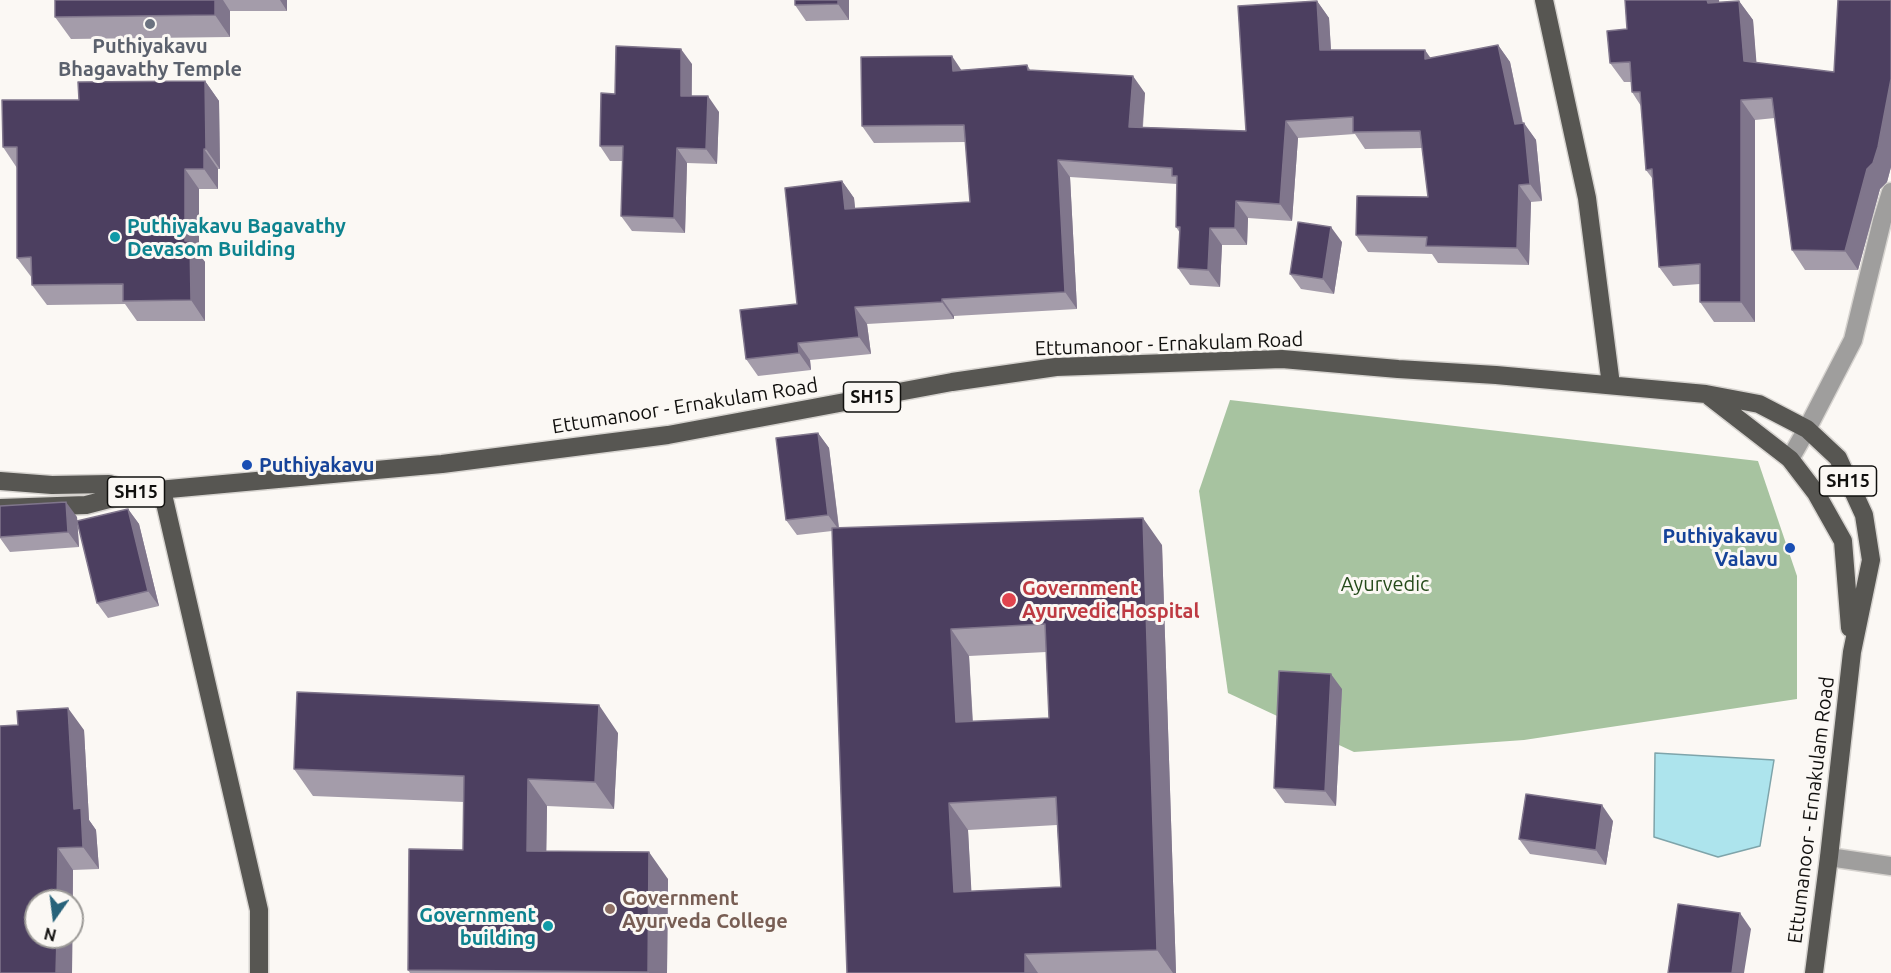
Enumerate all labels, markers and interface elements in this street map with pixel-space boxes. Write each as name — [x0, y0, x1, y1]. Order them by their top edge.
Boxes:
marker: Puthiyakavu Bhagavathy Temple — [143, 17, 157, 31]
place label: Puthiyakavu Bhagavathy Temple — [58, 34, 242, 81]
place label: Puthiyakavu Bagavathy Devasom Building — [127, 214, 346, 261]
marker: Puthiyakavu Bagavathy Devasom Building — [108, 230, 122, 244]
street label: Ettumanoor - Ernakulam Road — [1034, 327, 1304, 361]
street label: Ettumanoor - Ernakulam Road — [550, 373, 820, 439]
road number: SH15 — [844, 382, 900, 412]
place label: Puthiyakavu — [259, 453, 374, 477]
marker: Puthiyakavu — [240, 458, 254, 472]
road number: SH15 — [1820, 466, 1876, 496]
road number: SH15 — [108, 477, 164, 507]
place label: Puthiyakavu Valavu — [1663, 524, 1778, 571]
marker: Puthiyakavu Valavu — [1783, 541, 1797, 555]
park label: Ayurvedic — [1341, 572, 1429, 596]
place label: Government Ayurvedic Hospital — [1022, 576, 1199, 623]
marker: Government Ayurvedic Hospital — [1000, 591, 1018, 609]
street label: Ettumanoor - Ernakulam Road — [1783, 675, 1839, 945]
place label: Government Ayurveda College — [622, 886, 788, 933]
north arrow — [24, 889, 84, 949]
marker: Government Ayurveda College — [603, 902, 617, 916]
place label: Government building — [419, 903, 536, 950]
marker: Government building — [541, 919, 555, 933]
text: N — [42, 924, 58, 945]

